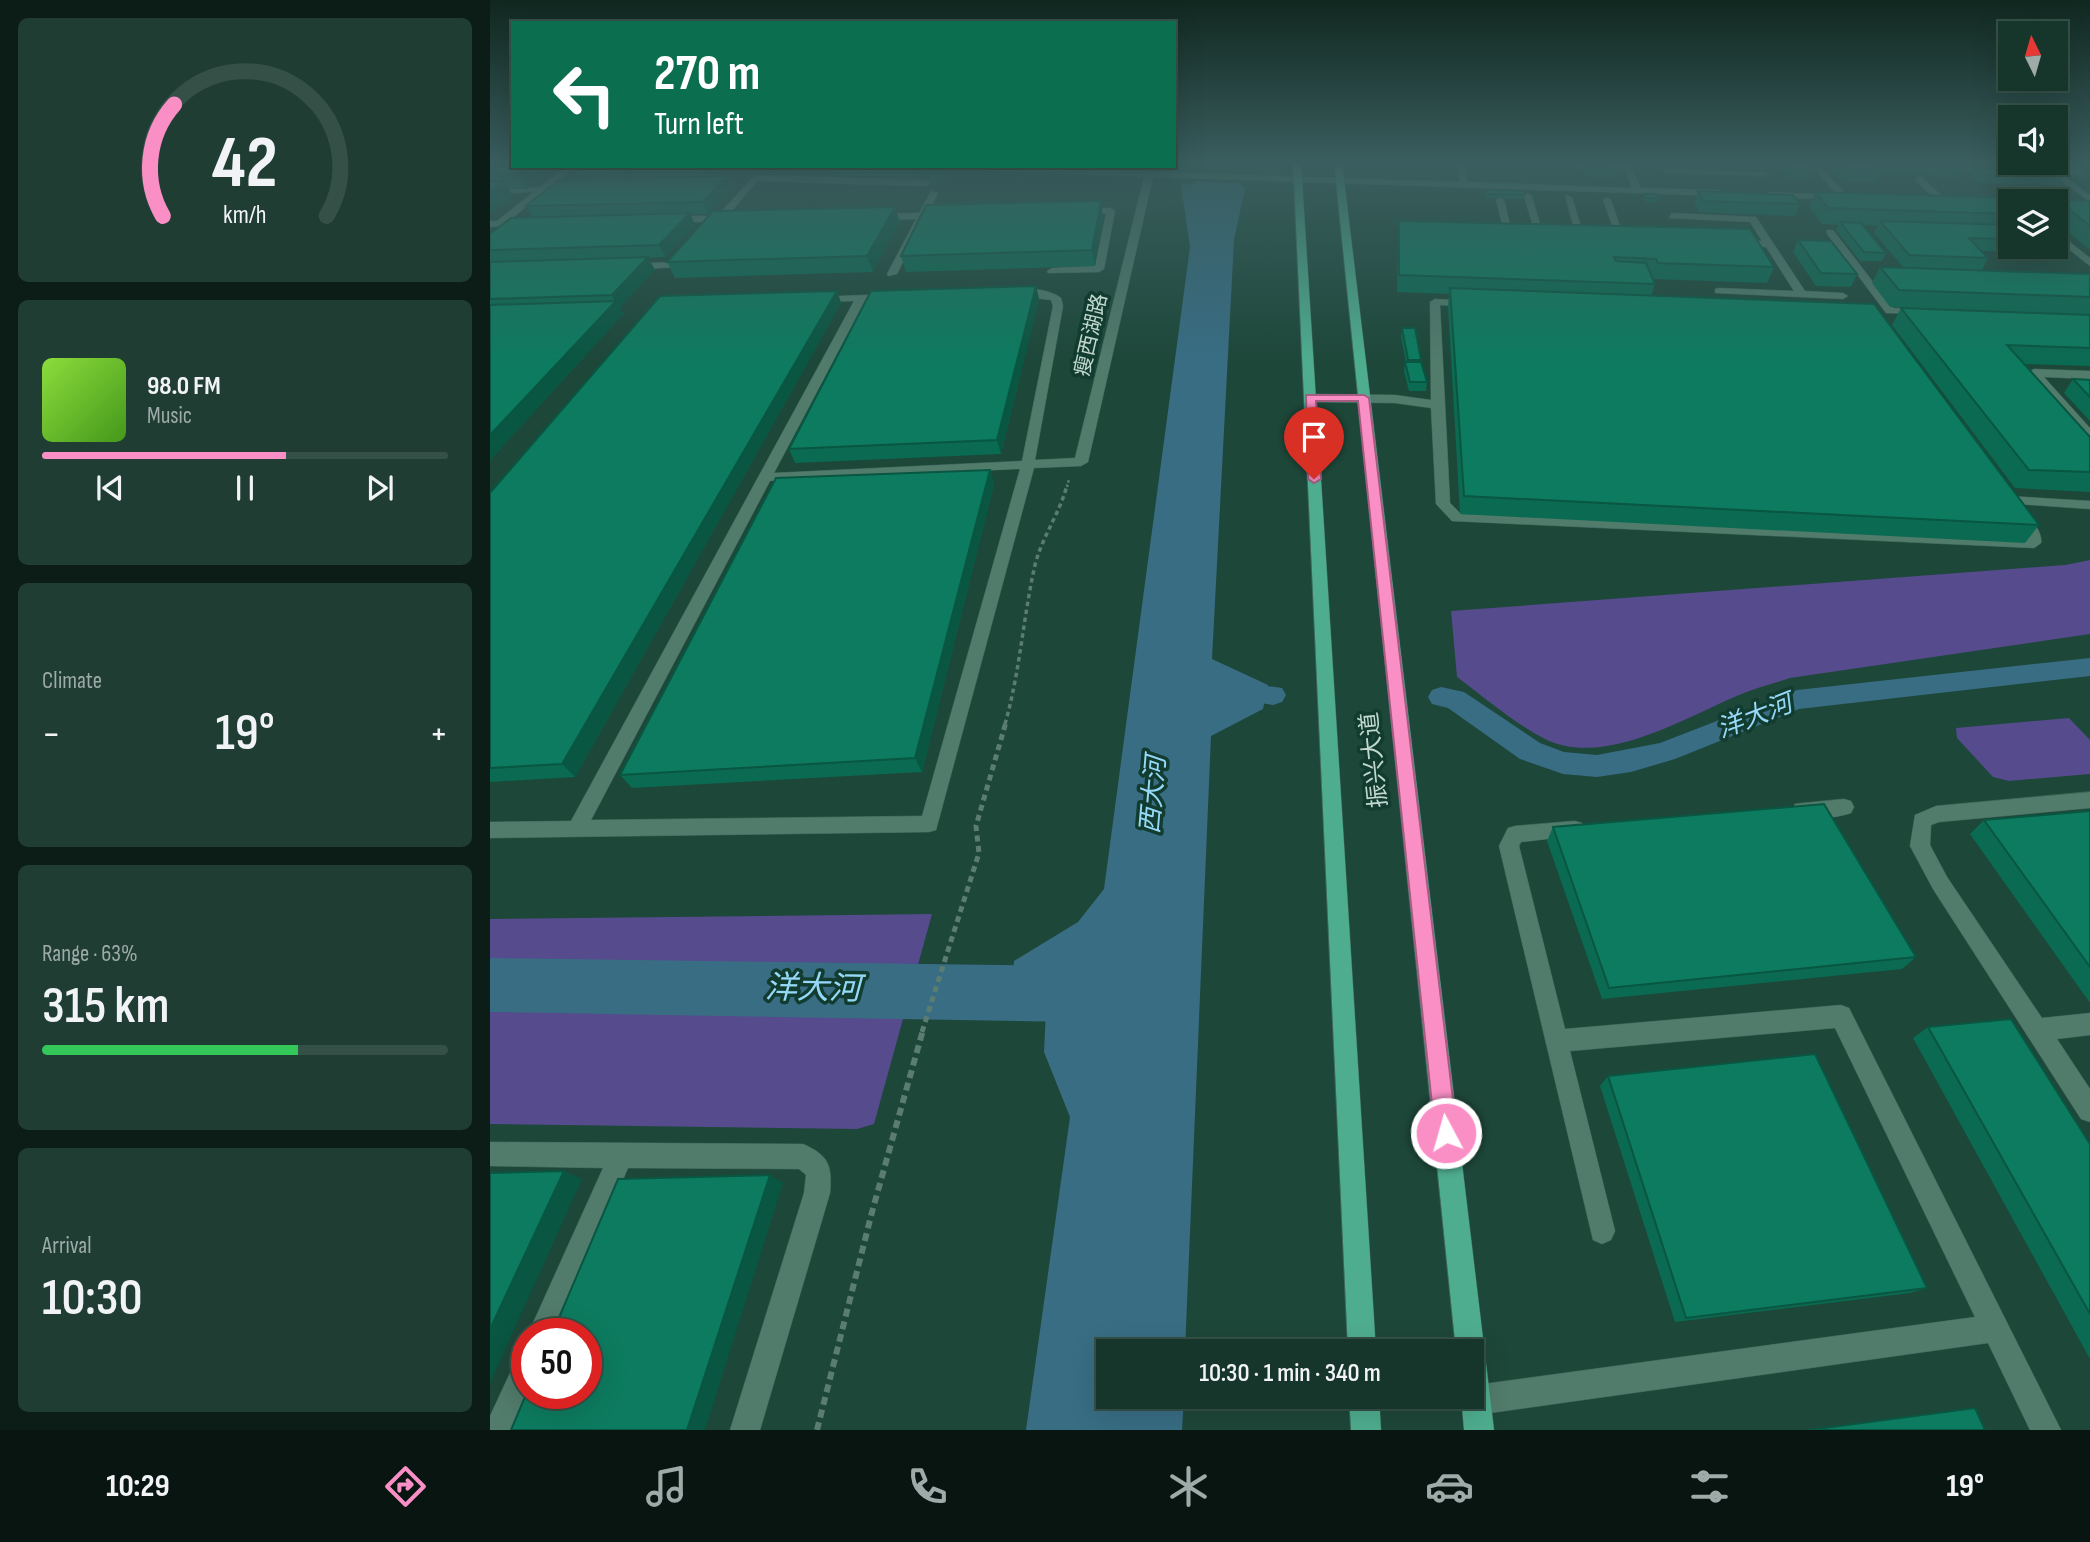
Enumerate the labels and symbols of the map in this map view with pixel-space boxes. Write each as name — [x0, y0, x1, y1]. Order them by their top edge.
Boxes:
north arrow — [1998, 21, 2068, 91]
street label: 瘦西湖路 — [1069, 291, 1113, 379]
pin — [1284, 407, 1344, 479]
water label: 洋大河 — [1713, 687, 1802, 745]
street label: 振兴大道 — [1355, 711, 1393, 809]
water label: 西大河 — [1135, 750, 1173, 835]
water label: 洋大河 — [765, 969, 867, 1009]
position arrow — [1409, 1096, 1483, 1170]
speed limit sign: 50 — [511, 1318, 602, 1409]

